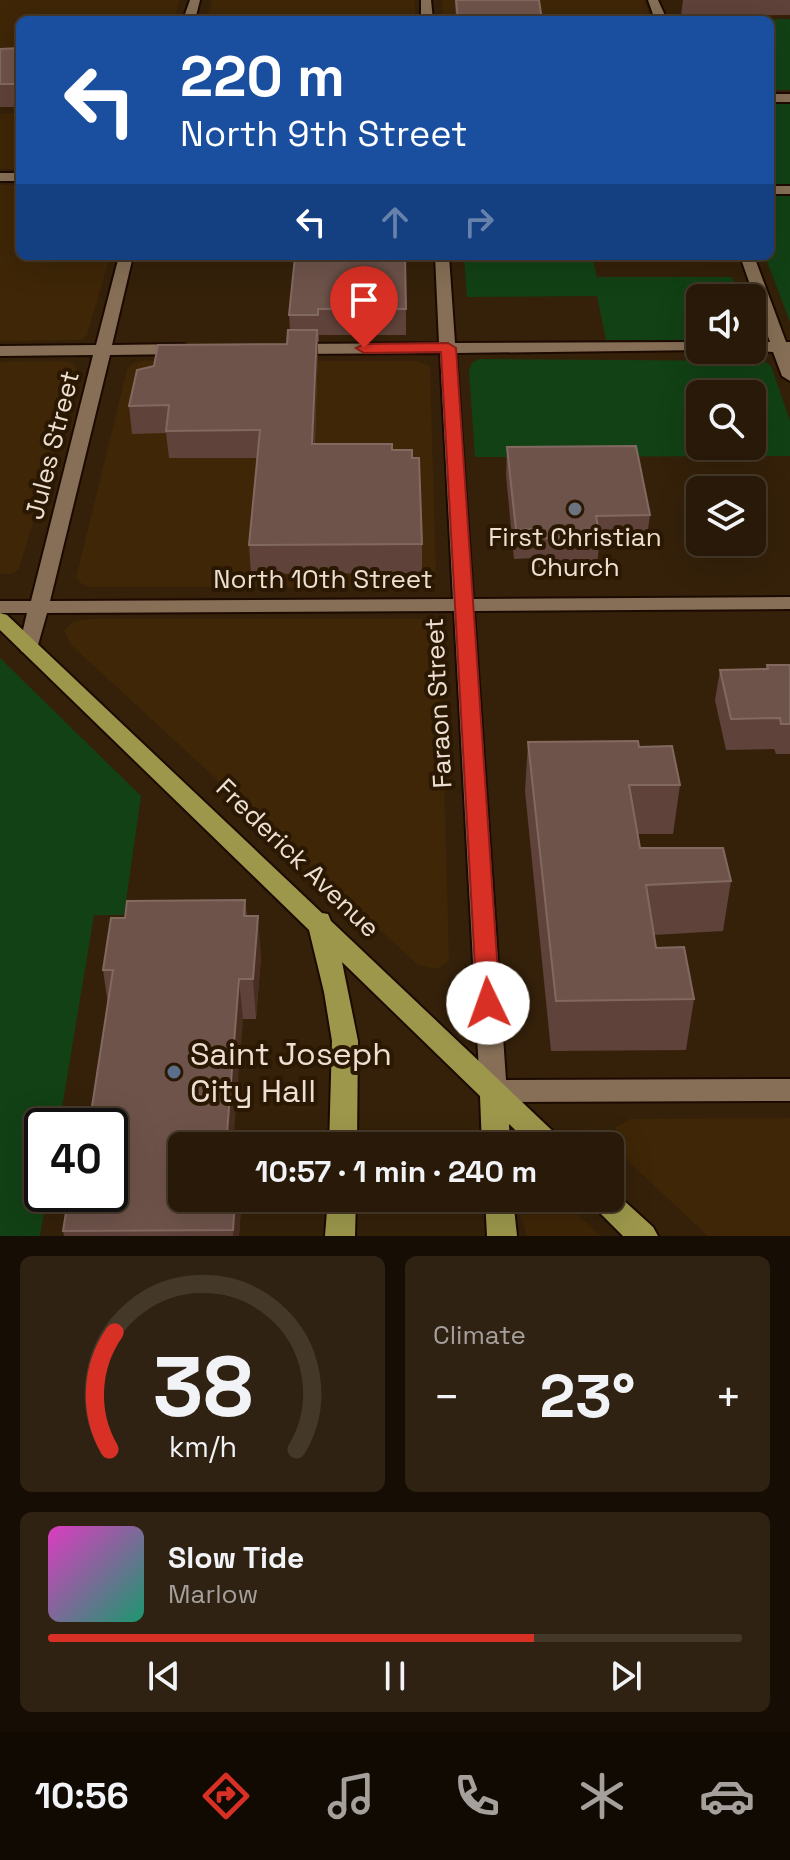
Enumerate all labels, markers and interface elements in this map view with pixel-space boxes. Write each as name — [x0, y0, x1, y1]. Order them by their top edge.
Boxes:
text: 220 m — [180, 41, 345, 112]
icon: left — [48, 48, 152, 152]
text: North 9th Street — [180, 111, 468, 157]
icon: left — [289, 200, 333, 244]
icon: ahead — [373, 200, 417, 244]
icon: right — [457, 200, 501, 244]
pin — [330, 266, 398, 348]
icon: arrive — [342, 278, 386, 322]
map controls — [686, 284, 766, 556]
button: sound — [686, 284, 766, 364]
street label: Jules Street — [17, 367, 87, 523]
button: search — [686, 380, 766, 460]
button: layers — [686, 476, 766, 556]
marker: First Christian Church — [566, 500, 584, 518]
place label: First Christian Church — [488, 520, 662, 584]
street label: North 10th Street — [213, 562, 433, 596]
street label: Faraon Street — [417, 617, 459, 789]
street label: Frederick Avenue — [209, 771, 387, 945]
position arrow — [446, 961, 530, 1045]
place label: Saint Joseph City Hall — [190, 1034, 392, 1111]
marker: Saint Joseph City Hall — [165, 1063, 183, 1081]
speed limit sign: 40 — [24, 1108, 128, 1212]
text: 10:57 · 1 min · 240 m — [255, 1152, 537, 1191]
text: Climate — [433, 1318, 526, 1352]
text: 38 — [152, 1334, 253, 1440]
text: 23° — [540, 1358, 635, 1435]
text: − — [433, 1369, 460, 1425]
text: + — [715, 1369, 742, 1425]
text: km/h — [168, 1429, 237, 1465]
text: Slow Tide — [168, 1538, 304, 1577]
text: Marlow — [168, 1577, 258, 1611]
icon: previous — [142, 1654, 186, 1698]
icon: pause — [373, 1654, 417, 1698]
icon: next — [604, 1654, 648, 1698]
icon: directions — [198, 1768, 254, 1824]
icon: music — [323, 1768, 379, 1824]
icon: phone — [449, 1768, 505, 1824]
icon: climate — [574, 1768, 630, 1824]
icon: car — [699, 1768, 755, 1824]
text: 10:56 — [35, 1773, 129, 1819]

